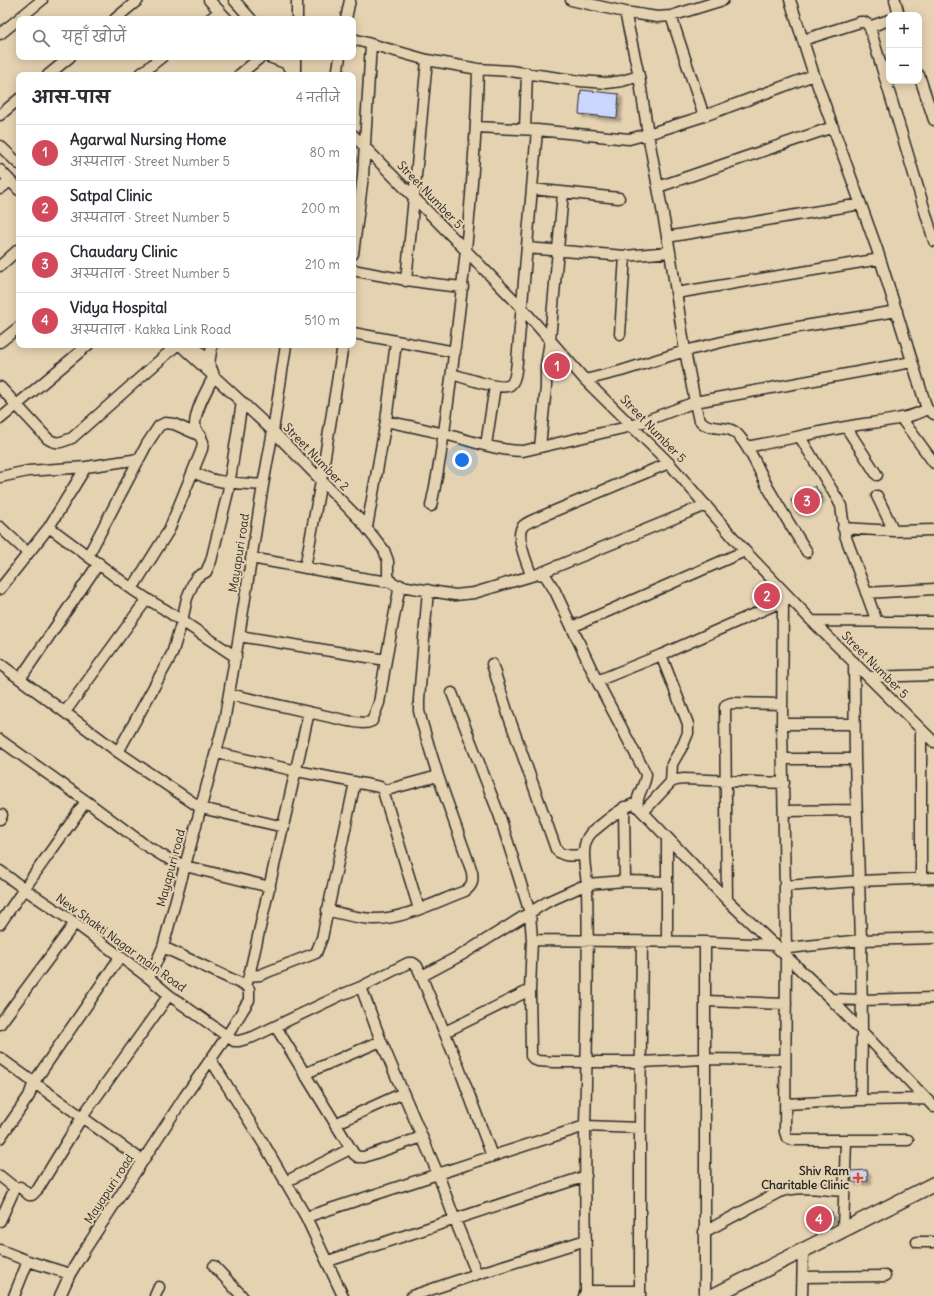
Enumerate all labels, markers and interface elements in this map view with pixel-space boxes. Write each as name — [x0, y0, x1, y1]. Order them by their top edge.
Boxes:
map controls — [886, 12, 922, 84]
button: + — [886, 12, 922, 48]
search box — [16, 16, 356, 60]
icon: search — [30, 27, 52, 49]
text: यहाँ खोजें — [62, 27, 126, 46]
button: − — [886, 48, 922, 84]
text: आस-पास — [32, 86, 110, 108]
text: 4 नतीजे — [296, 89, 340, 106]
text: Agarwal Nursing Home — [70, 130, 226, 149]
text: 1 — [42, 144, 48, 161]
text: 80 m — [309, 144, 340, 161]
text: अस्पताल · Street Number 5 — [70, 153, 230, 170]
street label: Street Number 5 — [394, 158, 467, 232]
text: Satpal Clinic — [70, 186, 152, 205]
text: 2 — [41, 200, 49, 217]
text: 200 m — [301, 200, 340, 217]
text: अस्पताल · Street Number 5 — [70, 209, 230, 226]
text: Chaudary Clinic — [70, 242, 178, 261]
text: 3 — [41, 256, 49, 273]
text: 210 m — [305, 256, 340, 273]
text: अस्पताल · Street Number 5 — [70, 265, 230, 282]
text: Vidya Hospital — [70, 298, 167, 317]
text: 4 — [41, 312, 49, 329]
text: 510 m — [304, 312, 340, 329]
text: अस्पताल · Kakka Link Road — [70, 321, 231, 338]
pin: 1 — [544, 351, 570, 381]
street label: Street Number 5 — [617, 392, 690, 466]
street label: Street Number 2 — [280, 420, 353, 494]
your location — [452, 450, 472, 470]
pin: 3 — [794, 486, 820, 516]
street label: Mayapuri road — [225, 512, 252, 594]
pin: 2 — [754, 581, 780, 611]
street label: Street Number 5 — [839, 628, 912, 701]
street label: Mayapuri road — [153, 827, 188, 908]
street label: New Shakti Nagar main Road — [53, 890, 189, 995]
street label: Mayapuri road — [81, 1151, 137, 1226]
place label: Shiv Ram Charitable Clinic — [761, 1163, 849, 1192]
marker: Shiv Ram Charitable Clinic — [852, 1172, 864, 1184]
pin: 4 — [806, 1204, 832, 1234]

